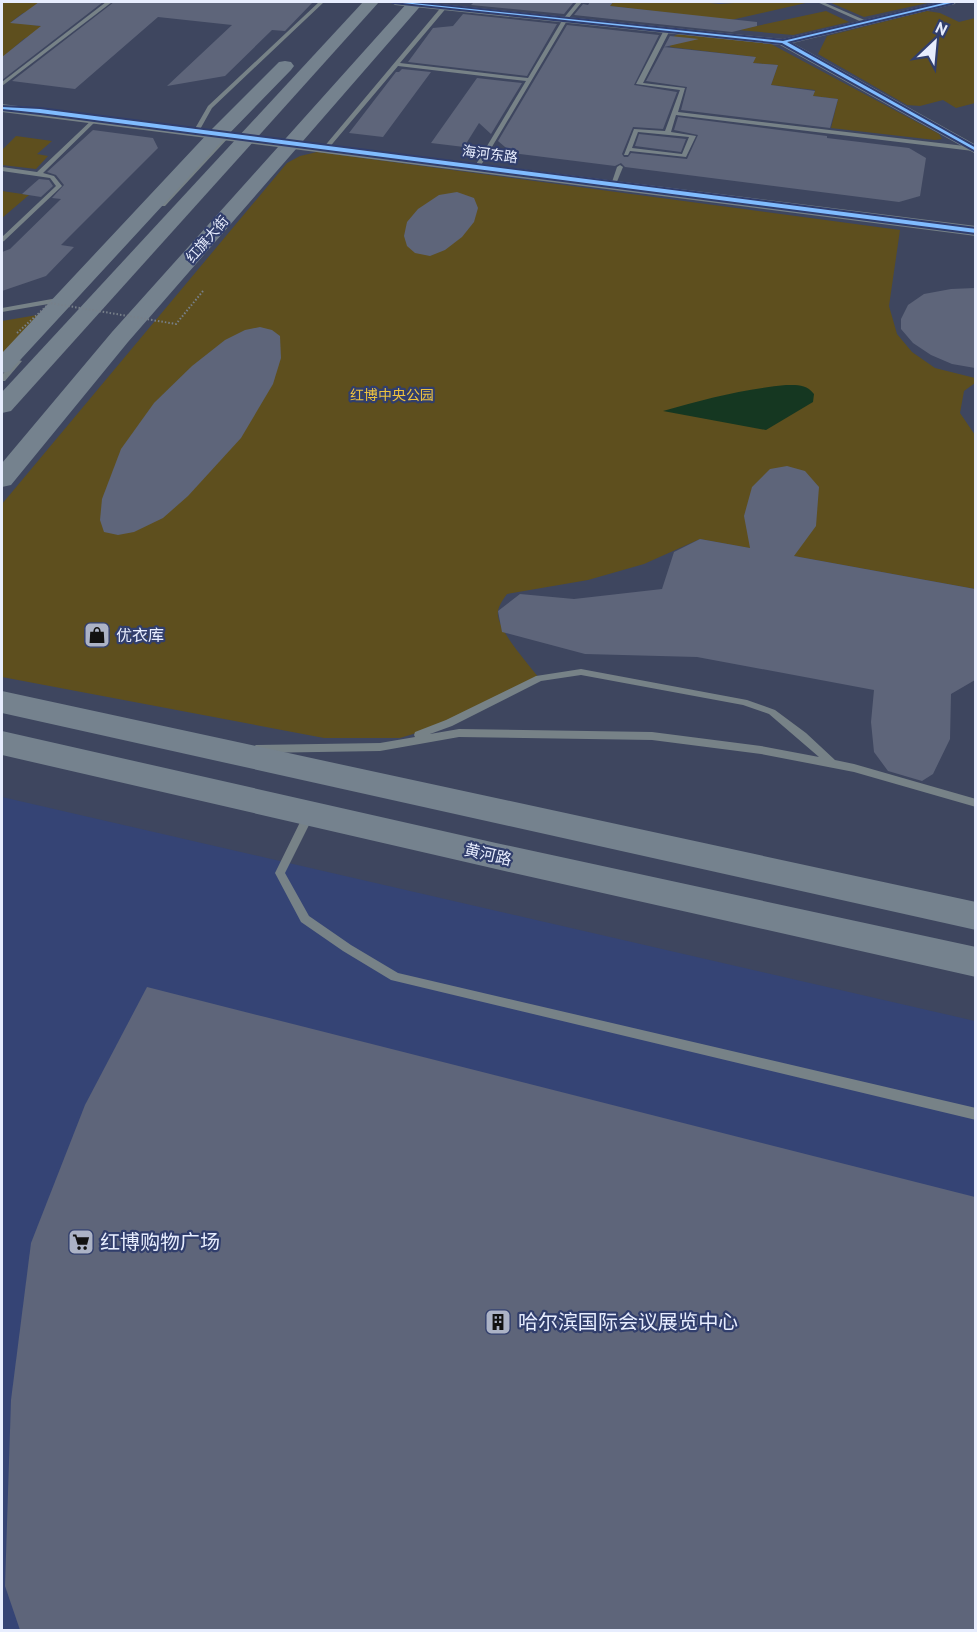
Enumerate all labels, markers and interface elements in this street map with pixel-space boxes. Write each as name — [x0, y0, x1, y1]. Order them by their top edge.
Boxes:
north arrow — [905, 12, 965, 72]
text: N — [932, 17, 951, 40]
street label: 海河东路 — [461, 142, 519, 166]
street label: 红旗大街 — [182, 212, 232, 266]
park label: 红博中央公园 — [350, 386, 434, 404]
shop icon: 优衣库 — [82, 620, 112, 650]
place label: 优衣库 — [116, 625, 164, 645]
street label: 黄河路 — [462, 839, 514, 869]
supermarket icon: 红博购物广场 — [66, 1227, 96, 1257]
place label: 红博购物广场 — [100, 1229, 220, 1255]
building icon: 哈尔滨国际会议展览中心 — [483, 1307, 513, 1337]
place label: 哈尔滨国际会议展览中心 — [518, 1309, 738, 1335]

